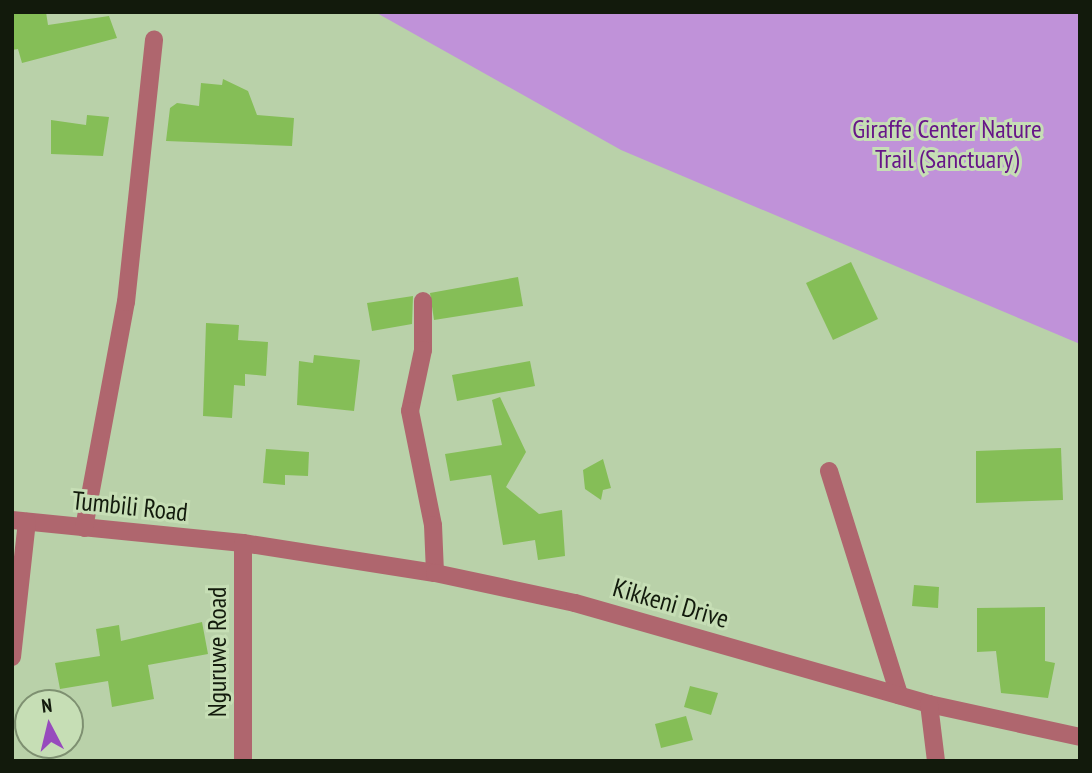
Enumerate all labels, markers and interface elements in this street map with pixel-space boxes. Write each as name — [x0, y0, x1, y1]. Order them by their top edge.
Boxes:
park label: Giraffe Center Nature Trail (Sanctuary) — [852, 113, 1042, 174]
street label: Tumbili Road — [71, 484, 189, 528]
street label: Kikkeni Drive — [610, 572, 732, 634]
street label: Nguruwe Road — [201, 587, 233, 717]
north arrow — [14, 689, 84, 759]
text: N — [40, 693, 53, 718]

